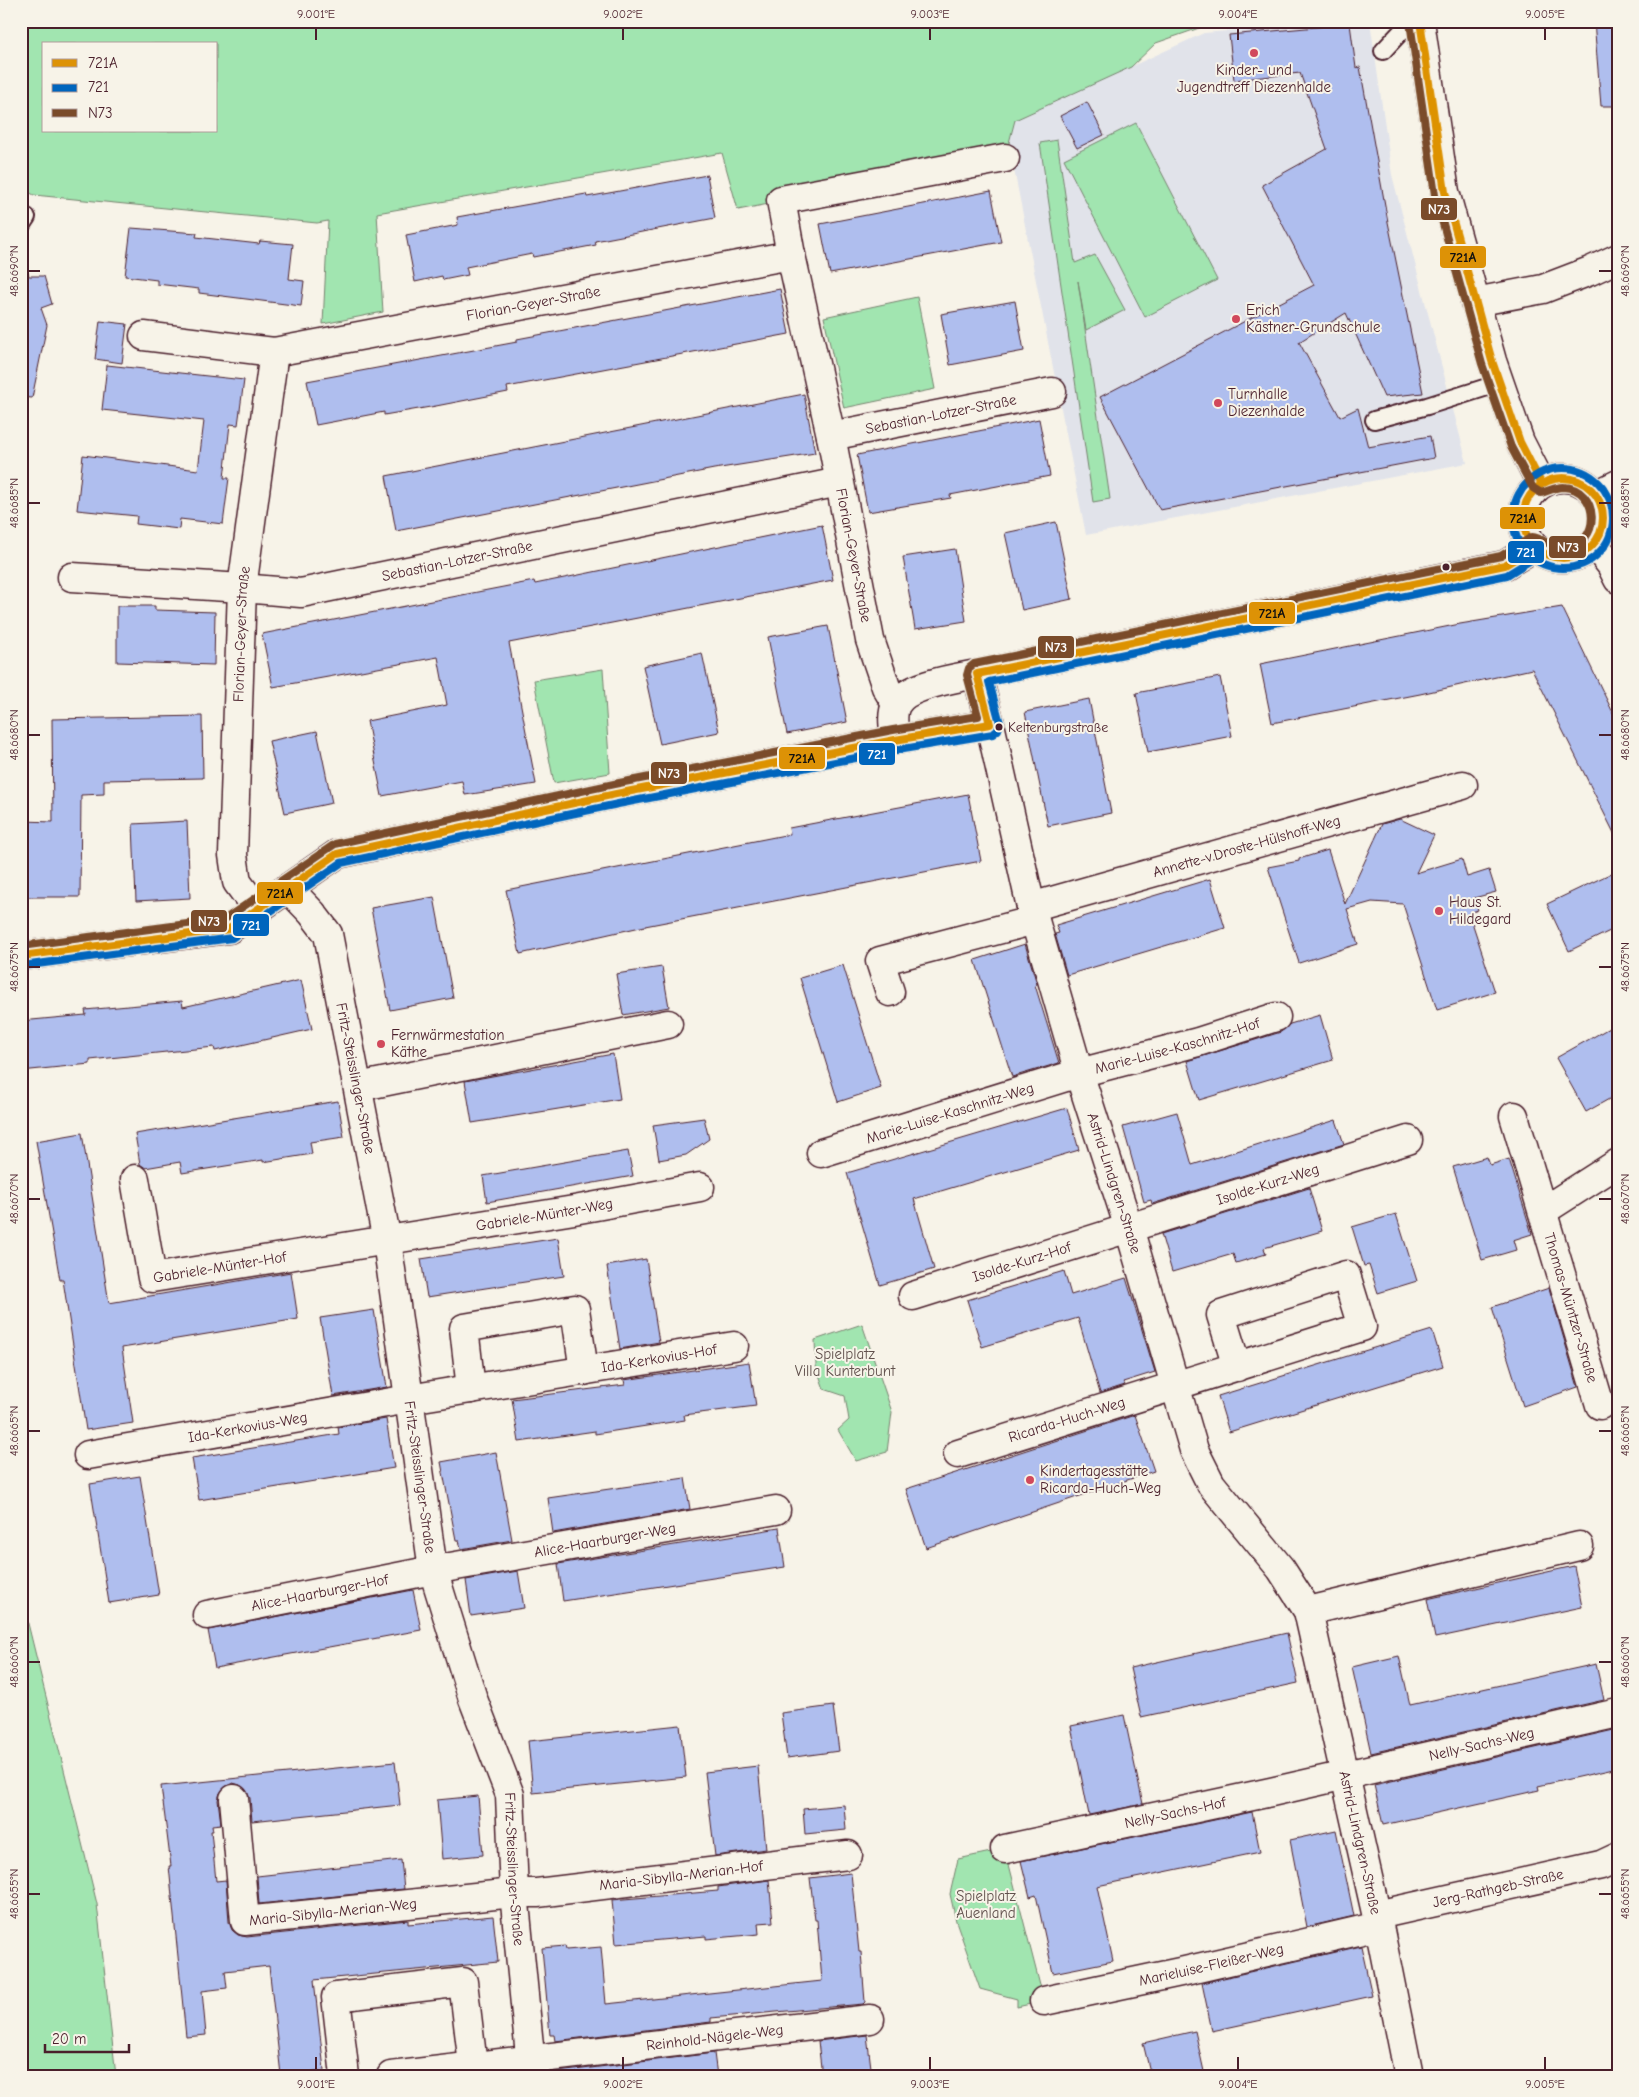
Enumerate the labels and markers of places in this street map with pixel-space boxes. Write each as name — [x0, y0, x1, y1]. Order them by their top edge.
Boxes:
marker: Kinder- und Jugendtreff Diezenhalde — [1248, 47, 1260, 59]
place label: Kinder- und Jugendtreff Diezenhalde — [1177, 61, 1331, 96]
place label: Erich Kästner-Grundschule — [1246, 301, 1381, 336]
marker: Erich Kästner-Grundschule — [1230, 313, 1242, 325]
place label: Turnhalle Diezenhalde — [1228, 385, 1305, 420]
marker: Turnhalle Diezenhalde — [1212, 397, 1224, 409]
unlabelled marker — [1441, 562, 1451, 572]
place label: Keltenburgstraße — [1008, 719, 1108, 736]
marker: Keltenburgstraße — [994, 722, 1004, 732]
place label: Haus St. Hildegard — [1449, 893, 1511, 928]
marker: Haus St. Hildegard — [1433, 905, 1445, 917]
place label: Fernwärmestation Käthe — [391, 1026, 505, 1061]
marker: Fernwärmestation Käthe — [375, 1038, 387, 1050]
place label: Kindertagesstätte Ricarda-Huch-Weg — [1040, 1462, 1161, 1497]
marker: Kindertagesstätte Ricarda-Huch-Weg — [1024, 1474, 1036, 1486]

